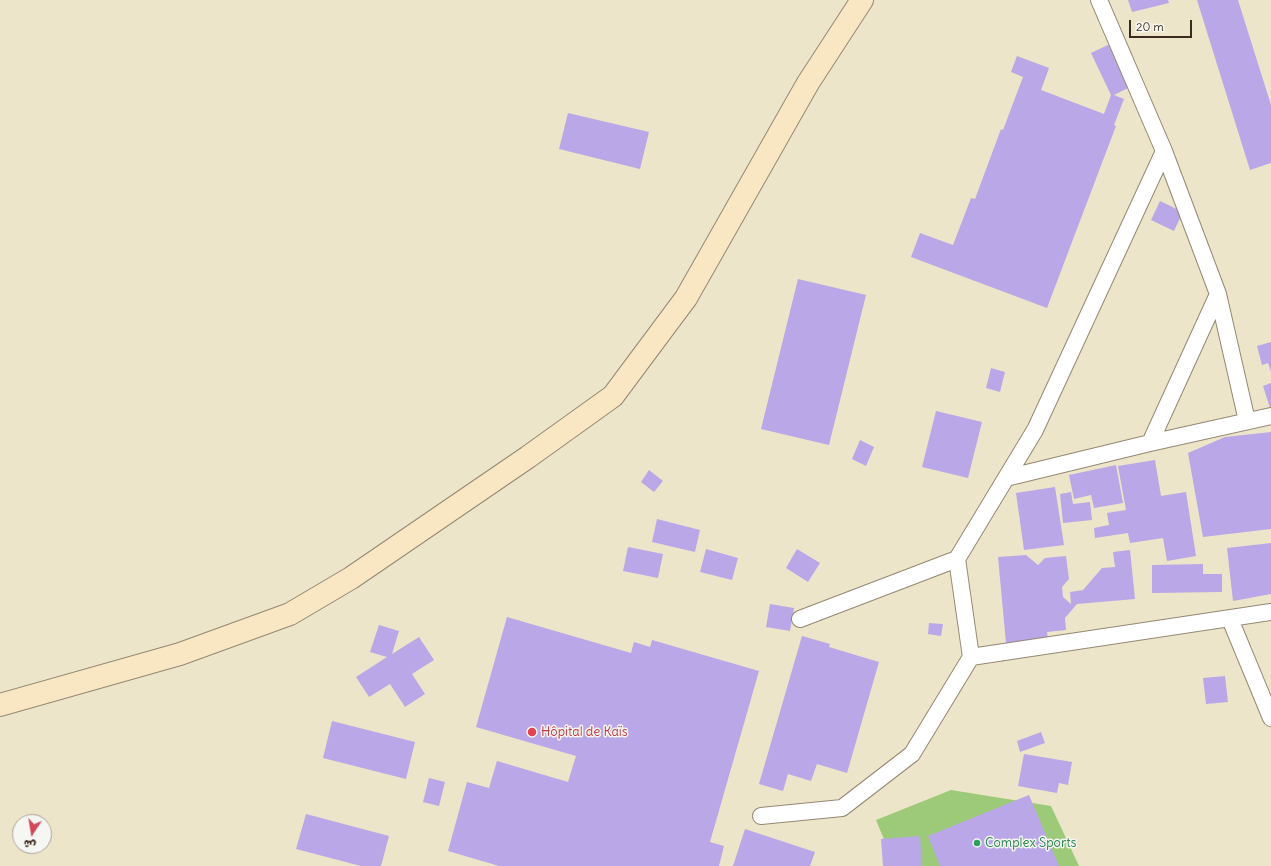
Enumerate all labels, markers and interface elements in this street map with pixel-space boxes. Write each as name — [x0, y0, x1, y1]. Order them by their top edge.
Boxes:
scale bar — [1131, 12, 1194, 38]
text: 20 m — [1136, 19, 1164, 34]
place label: Hôpital de Kaïs — [541, 724, 628, 740]
marker: Hôpital de Kaïs — [526, 726, 538, 738]
north arrow — [12, 814, 52, 854]
place label: Complex Sports — [985, 835, 1076, 851]
text: ش — [22, 837, 37, 853]
marker: Complex Sports — [972, 838, 982, 848]

